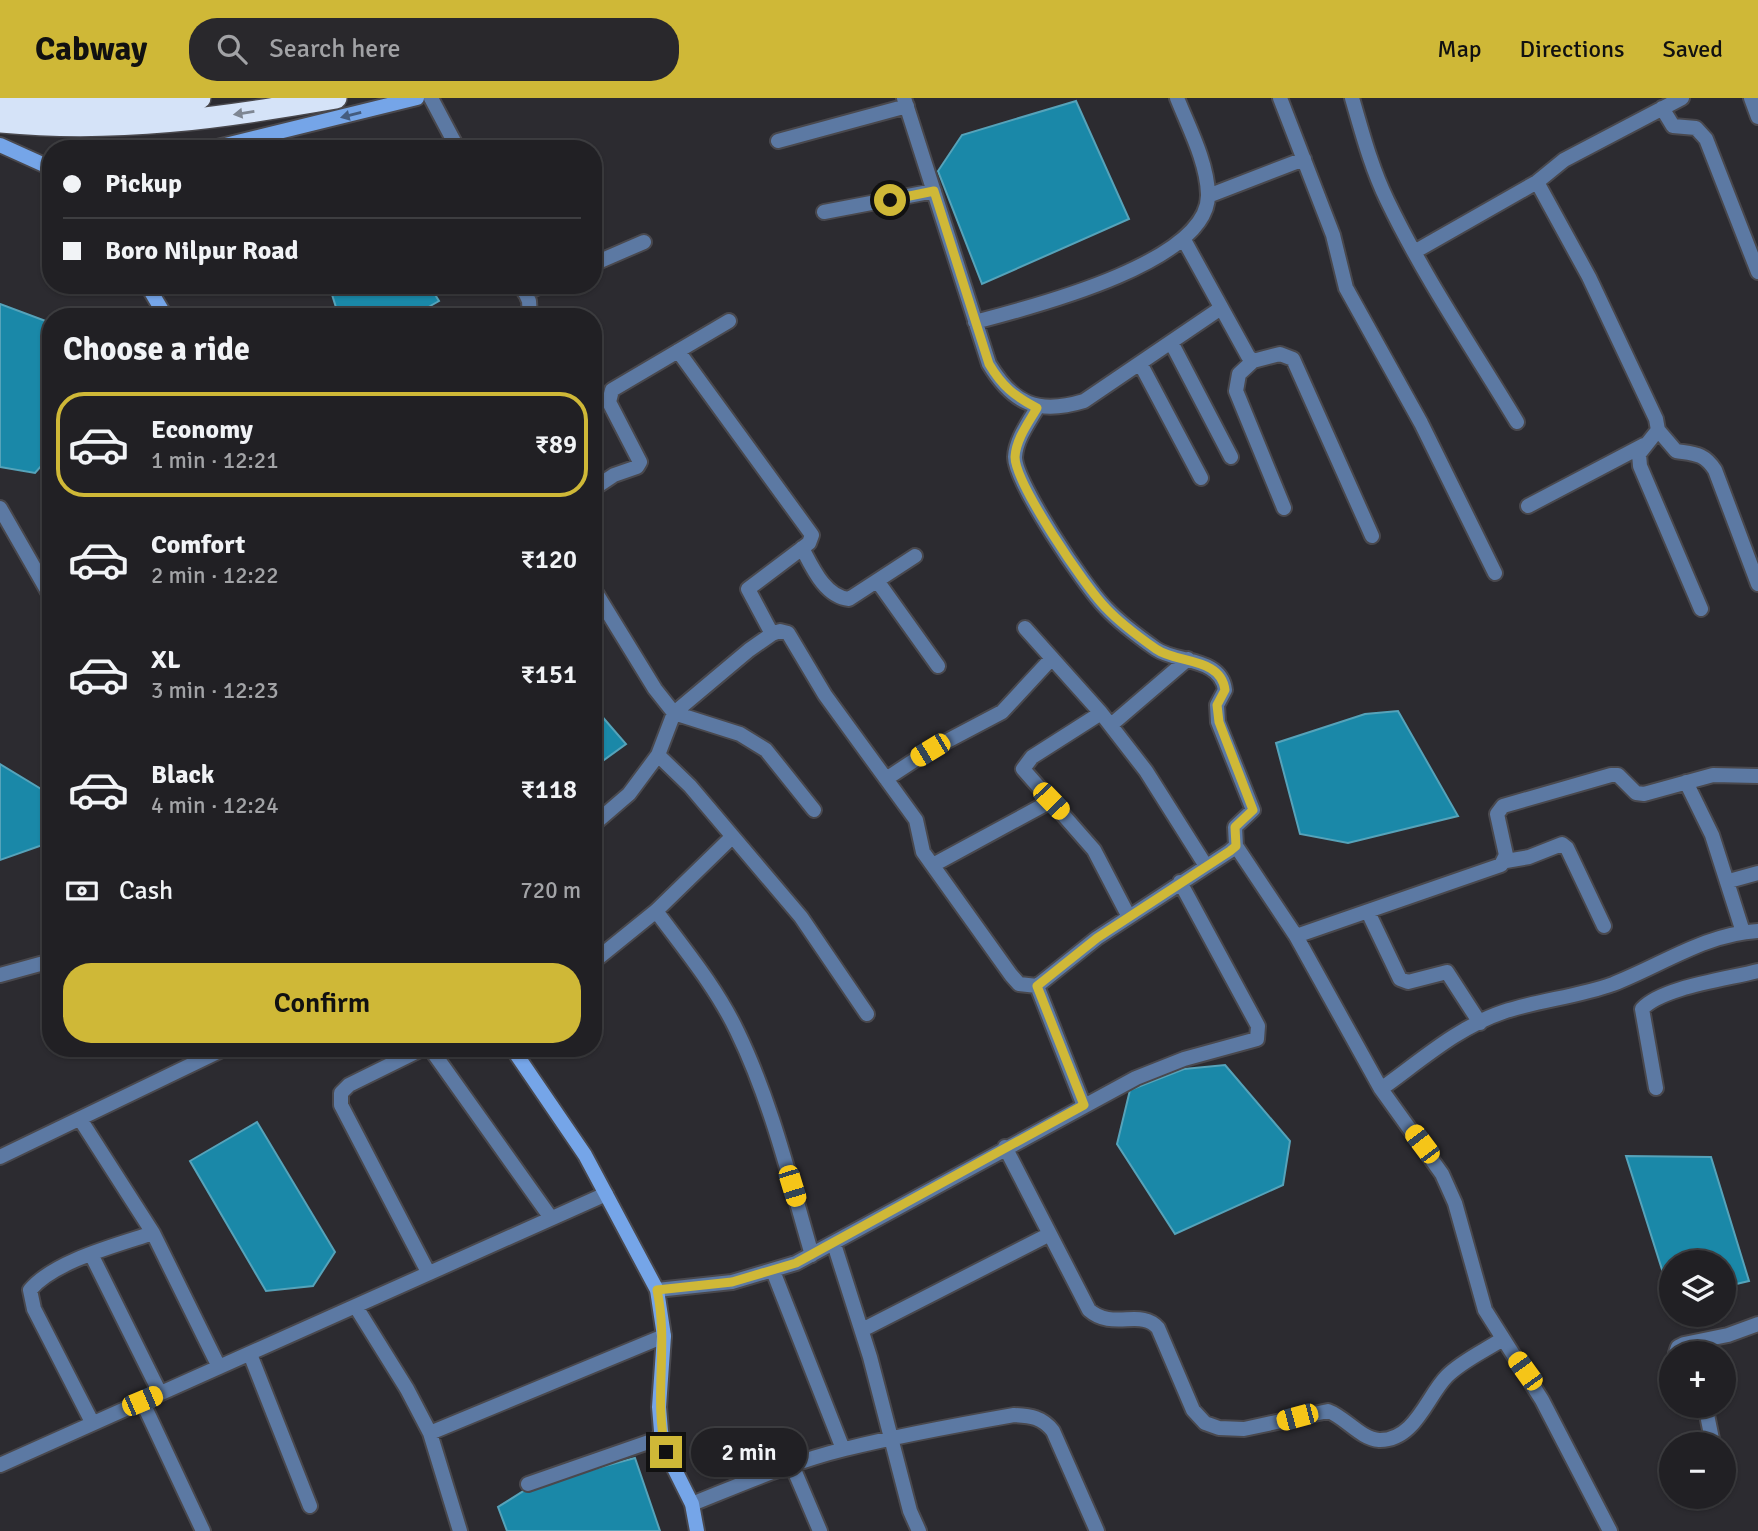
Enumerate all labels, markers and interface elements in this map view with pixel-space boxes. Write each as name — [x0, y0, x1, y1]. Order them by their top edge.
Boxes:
search box — [189, 18, 679, 81]
text: Cabway — [35, 29, 147, 70]
icon: search — [213, 30, 251, 68]
text: Search here — [269, 33, 400, 65]
text: Map — [1437, 34, 1482, 64]
text: Directions — [1520, 34, 1625, 64]
text: Saved — [1663, 34, 1723, 64]
one-way arrow — [233, 108, 255, 119]
one-way arrow — [340, 110, 362, 121]
text: Pickup — [105, 168, 182, 200]
route start — [874, 184, 906, 216]
text: Boro Nilpur Road — [105, 235, 298, 267]
text: Choose a ride — [63, 330, 250, 369]
icon: car — [67, 413, 130, 476]
text: Economy — [151, 414, 253, 446]
text: ₹89 — [535, 429, 577, 461]
text: 1 min · 12:21 — [151, 446, 279, 475]
icon: car — [67, 528, 130, 591]
text: Comfort — [151, 529, 245, 561]
text: ₹120 — [521, 544, 577, 576]
text: 2 min · 12:22 — [151, 561, 279, 590]
icon: car — [67, 643, 130, 706]
text: XL — [151, 644, 181, 676]
text: ₹151 — [521, 659, 577, 691]
text: 3 min · 12:23 — [151, 676, 279, 705]
car — [907, 730, 954, 770]
icon: car — [67, 758, 130, 821]
text: Black — [151, 759, 214, 791]
text: ₹118 — [521, 774, 577, 806]
car — [1029, 779, 1074, 823]
text: 4 min · 12:24 — [151, 791, 279, 820]
icon: cash — [63, 872, 101, 910]
text: Cash — [119, 875, 173, 907]
text: 720 m — [520, 876, 581, 905]
button: Confirm — [63, 963, 581, 1043]
car — [1401, 1121, 1444, 1167]
car — [776, 1163, 809, 1209]
map controls — [1659, 1250, 1736, 1509]
button: layers — [1659, 1250, 1736, 1327]
button: + — [1659, 1341, 1736, 1418]
car — [1505, 1348, 1546, 1394]
car — [119, 1383, 166, 1419]
car — [1274, 1401, 1321, 1433]
callout: 2 min — [690, 1428, 806, 1476]
button: − — [1659, 1432, 1736, 1509]
route end — [650, 1436, 682, 1468]
text: 2 min — [721, 1438, 777, 1467]

